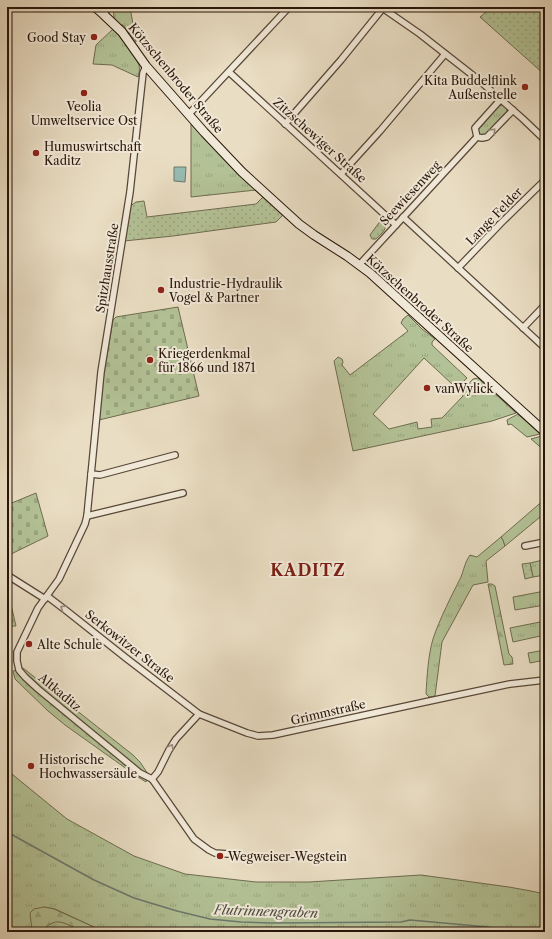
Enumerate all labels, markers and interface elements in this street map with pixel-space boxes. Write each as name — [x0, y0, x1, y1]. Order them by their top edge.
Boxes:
street label: Kötzschenbroder Straße — [125, 20, 227, 136]
place label: Good Stay — [27, 30, 86, 45]
marker: Good Stay — [89, 32, 99, 42]
place label: Kita Buddelflink Außenstelle — [424, 73, 518, 102]
marker: Kita Buddelflink Außenstelle — [520, 82, 530, 92]
marker: Veolia Umweltservice Ost — [79, 88, 89, 98]
street label: Zitzschewiger Straße — [270, 94, 370, 186]
place label: Veolia Umweltservice Ost — [31, 99, 138, 128]
one-way arrow — [489, 128, 496, 136]
place label: Humuswirtschaft Kaditz — [44, 139, 142, 168]
marker: Humuswirtschaft Kaditz — [31, 148, 41, 158]
street label: Seewiesenweg — [376, 157, 444, 228]
street label: Lange Felder — [463, 184, 525, 248]
street label: Spitzhausstraße — [92, 222, 122, 314]
street label: Kötzschenbroder Straße — [363, 251, 477, 355]
place label: Industrie-Hydraulik Vogel & Partner — [168, 276, 284, 305]
marker: Industrie-Hydraulik Vogel & Partner — [156, 285, 166, 295]
place label: Kriegerdenkmal für 1866 und 1871 — [158, 346, 255, 375]
marker: Kriegerdenkmal für 1866 und 1871 — [145, 355, 155, 365]
place label: vanWylick — [434, 381, 495, 396]
marker: vanWylick — [422, 383, 432, 393]
district label: KADITZ — [270, 560, 346, 580]
one-way arrow — [60, 605, 67, 613]
street label: Serkowitzer Straße — [82, 607, 178, 686]
place label: Alte Schule — [36, 637, 103, 652]
marker: Alte Schule — [24, 639, 34, 649]
street label: Altkaditz — [35, 669, 84, 714]
street label: Grimmstraße — [289, 696, 367, 728]
one-way arrow — [166, 744, 173, 751]
place label: Historische Hochwassersäule — [39, 752, 138, 781]
marker: Historische Hochwassersäule — [26, 761, 36, 771]
place label: Wegweiser-Wegstein — [227, 849, 348, 864]
marker: Wegweiser-Wegstein — [215, 851, 225, 861]
water label: Flutrinnengraben — [213, 901, 319, 921]

